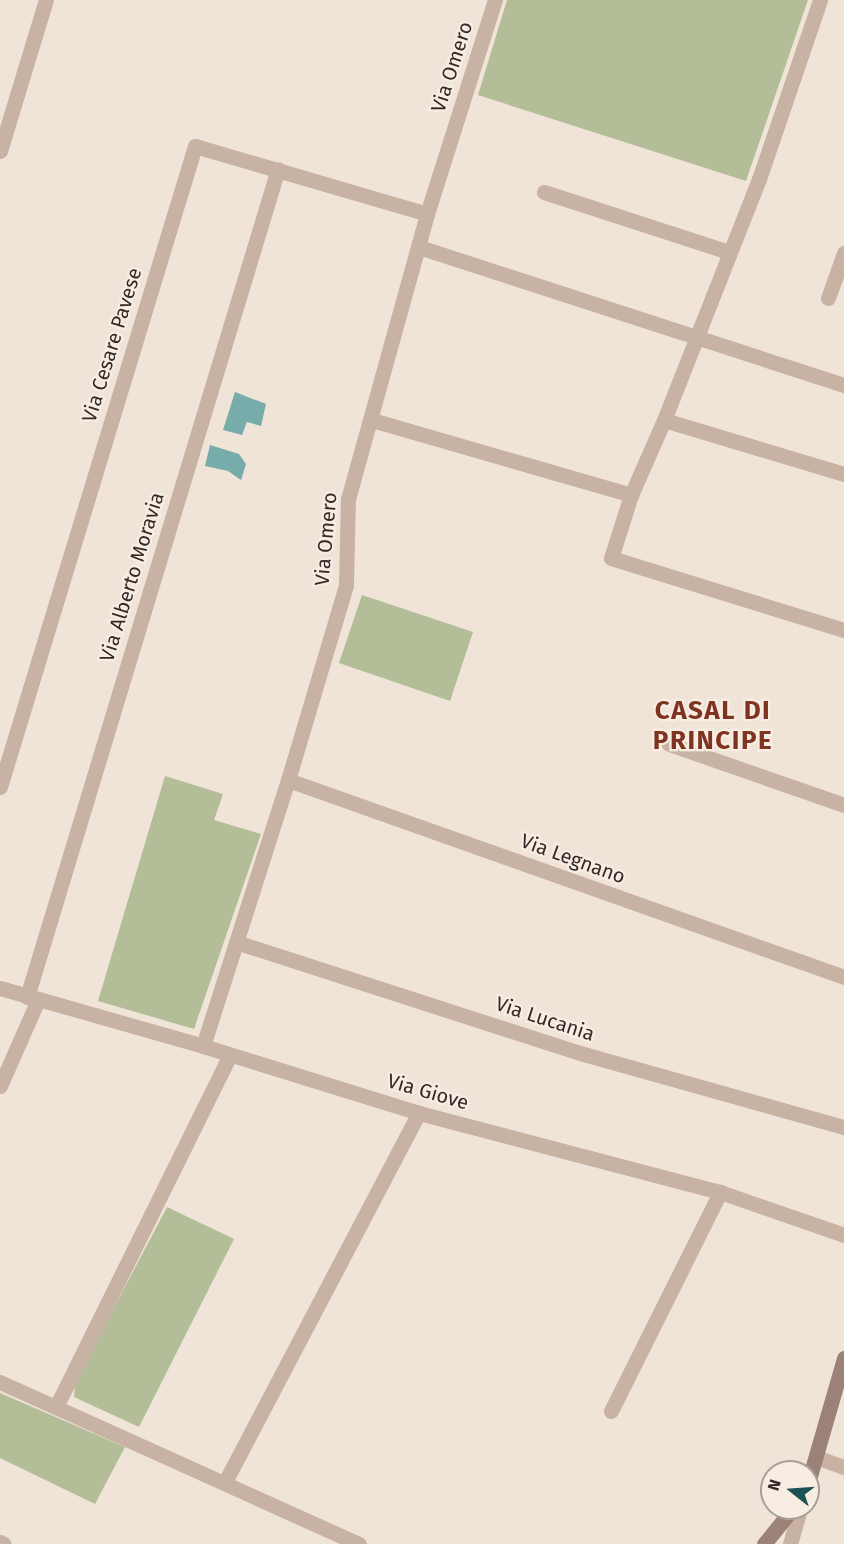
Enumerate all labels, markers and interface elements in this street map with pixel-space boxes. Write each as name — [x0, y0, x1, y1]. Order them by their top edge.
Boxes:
street label: Via Omero — [426, 19, 478, 115]
street label: Via Cesare Pavese — [77, 265, 147, 425]
street label: Via Alberto Moravia — [95, 489, 169, 665]
street label: Via Omero — [310, 491, 342, 587]
district label: CASAL DI PRINCIPE — [653, 695, 773, 756]
street label: Via Legnano — [517, 829, 629, 889]
street label: Via Lucania — [492, 992, 598, 1046]
street label: Via Giove — [385, 1069, 471, 1115]
north arrow — [760, 1460, 820, 1520]
text: N — [764, 1477, 785, 1493]

